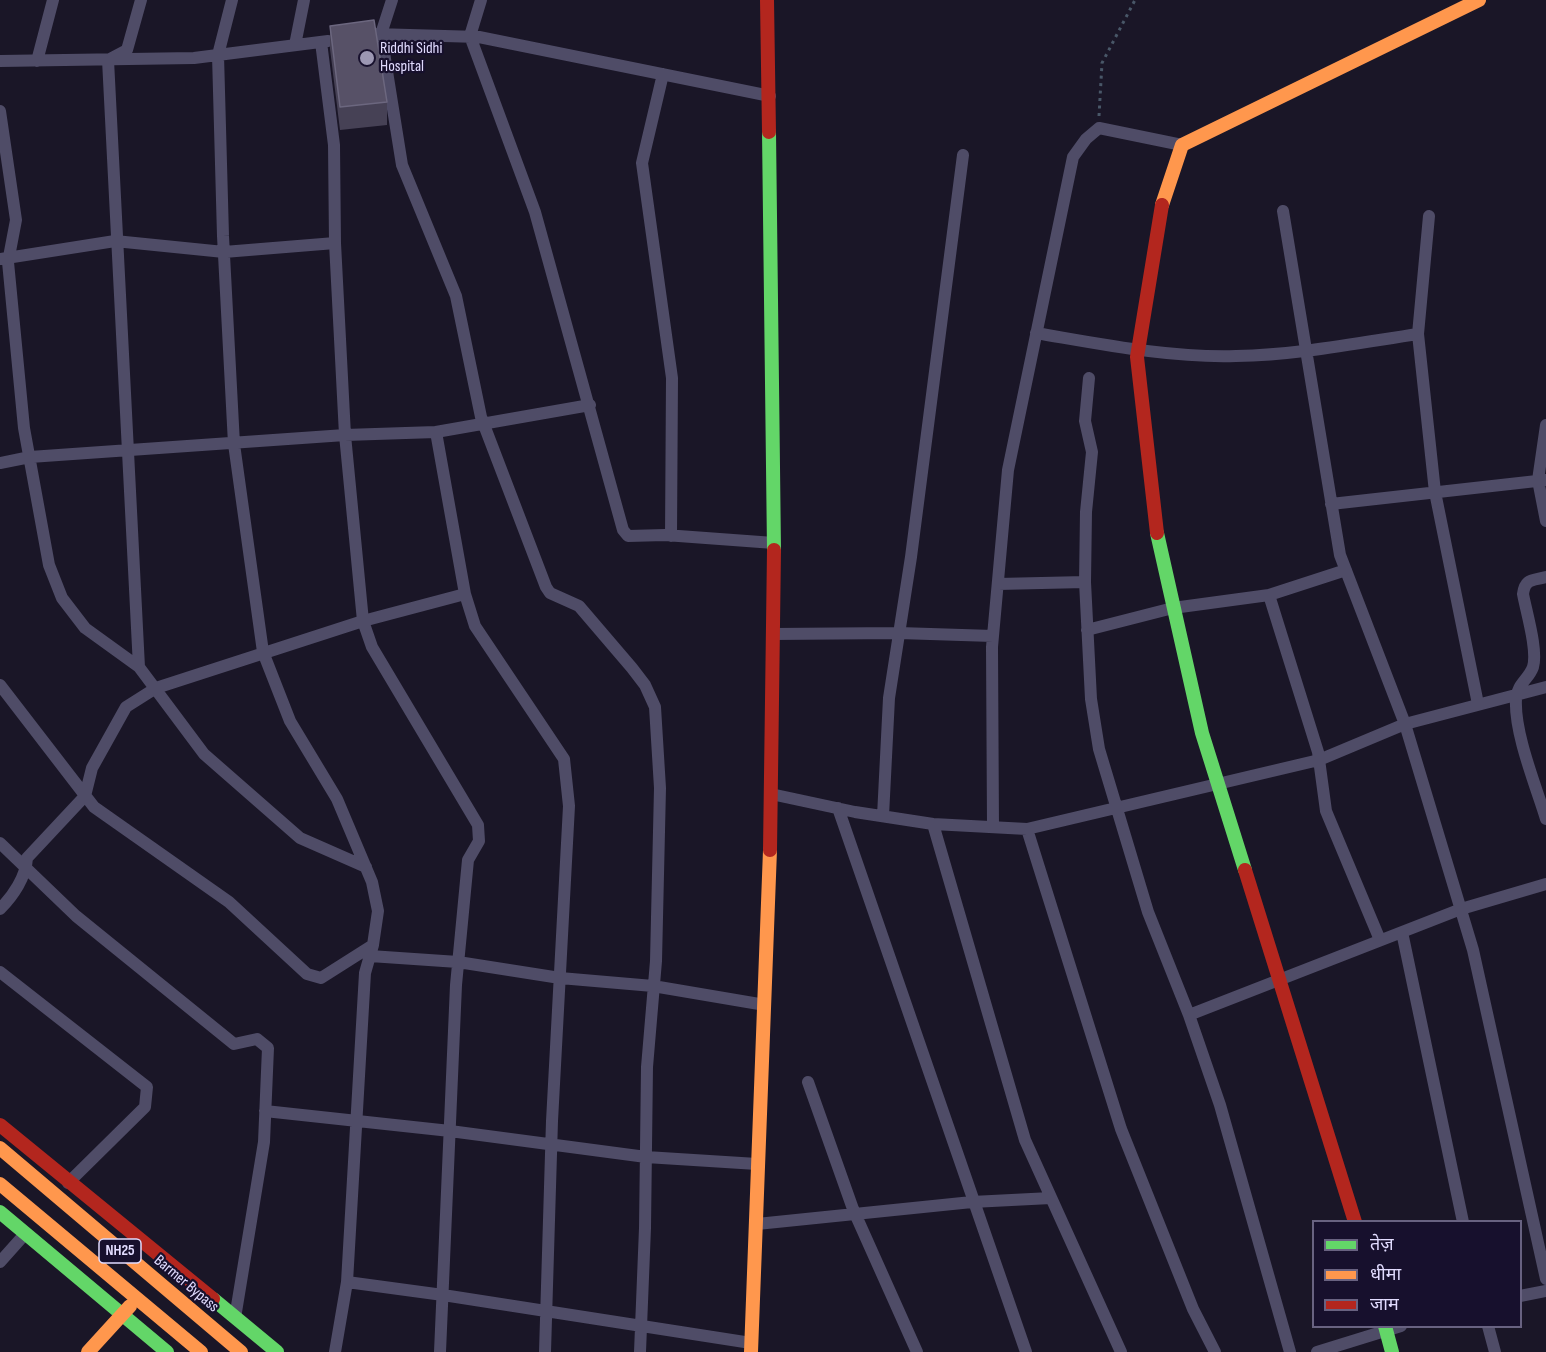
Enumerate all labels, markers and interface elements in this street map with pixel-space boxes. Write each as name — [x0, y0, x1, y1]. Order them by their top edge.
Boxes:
place label: Riddhi Sidhi Hospital — [380, 39, 442, 77]
marker: Riddhi Sidhi Hospital — [358, 49, 376, 67]
legend — [1312, 1220, 1522, 1328]
text: तेज़ — [1370, 1234, 1394, 1255]
road number: NH25 — [99, 1239, 141, 1263]
street label: Barmer Bypass — [150, 1251, 222, 1317]
text: धीमा — [1370, 1264, 1401, 1285]
text: जाम — [1370, 1294, 1399, 1315]

